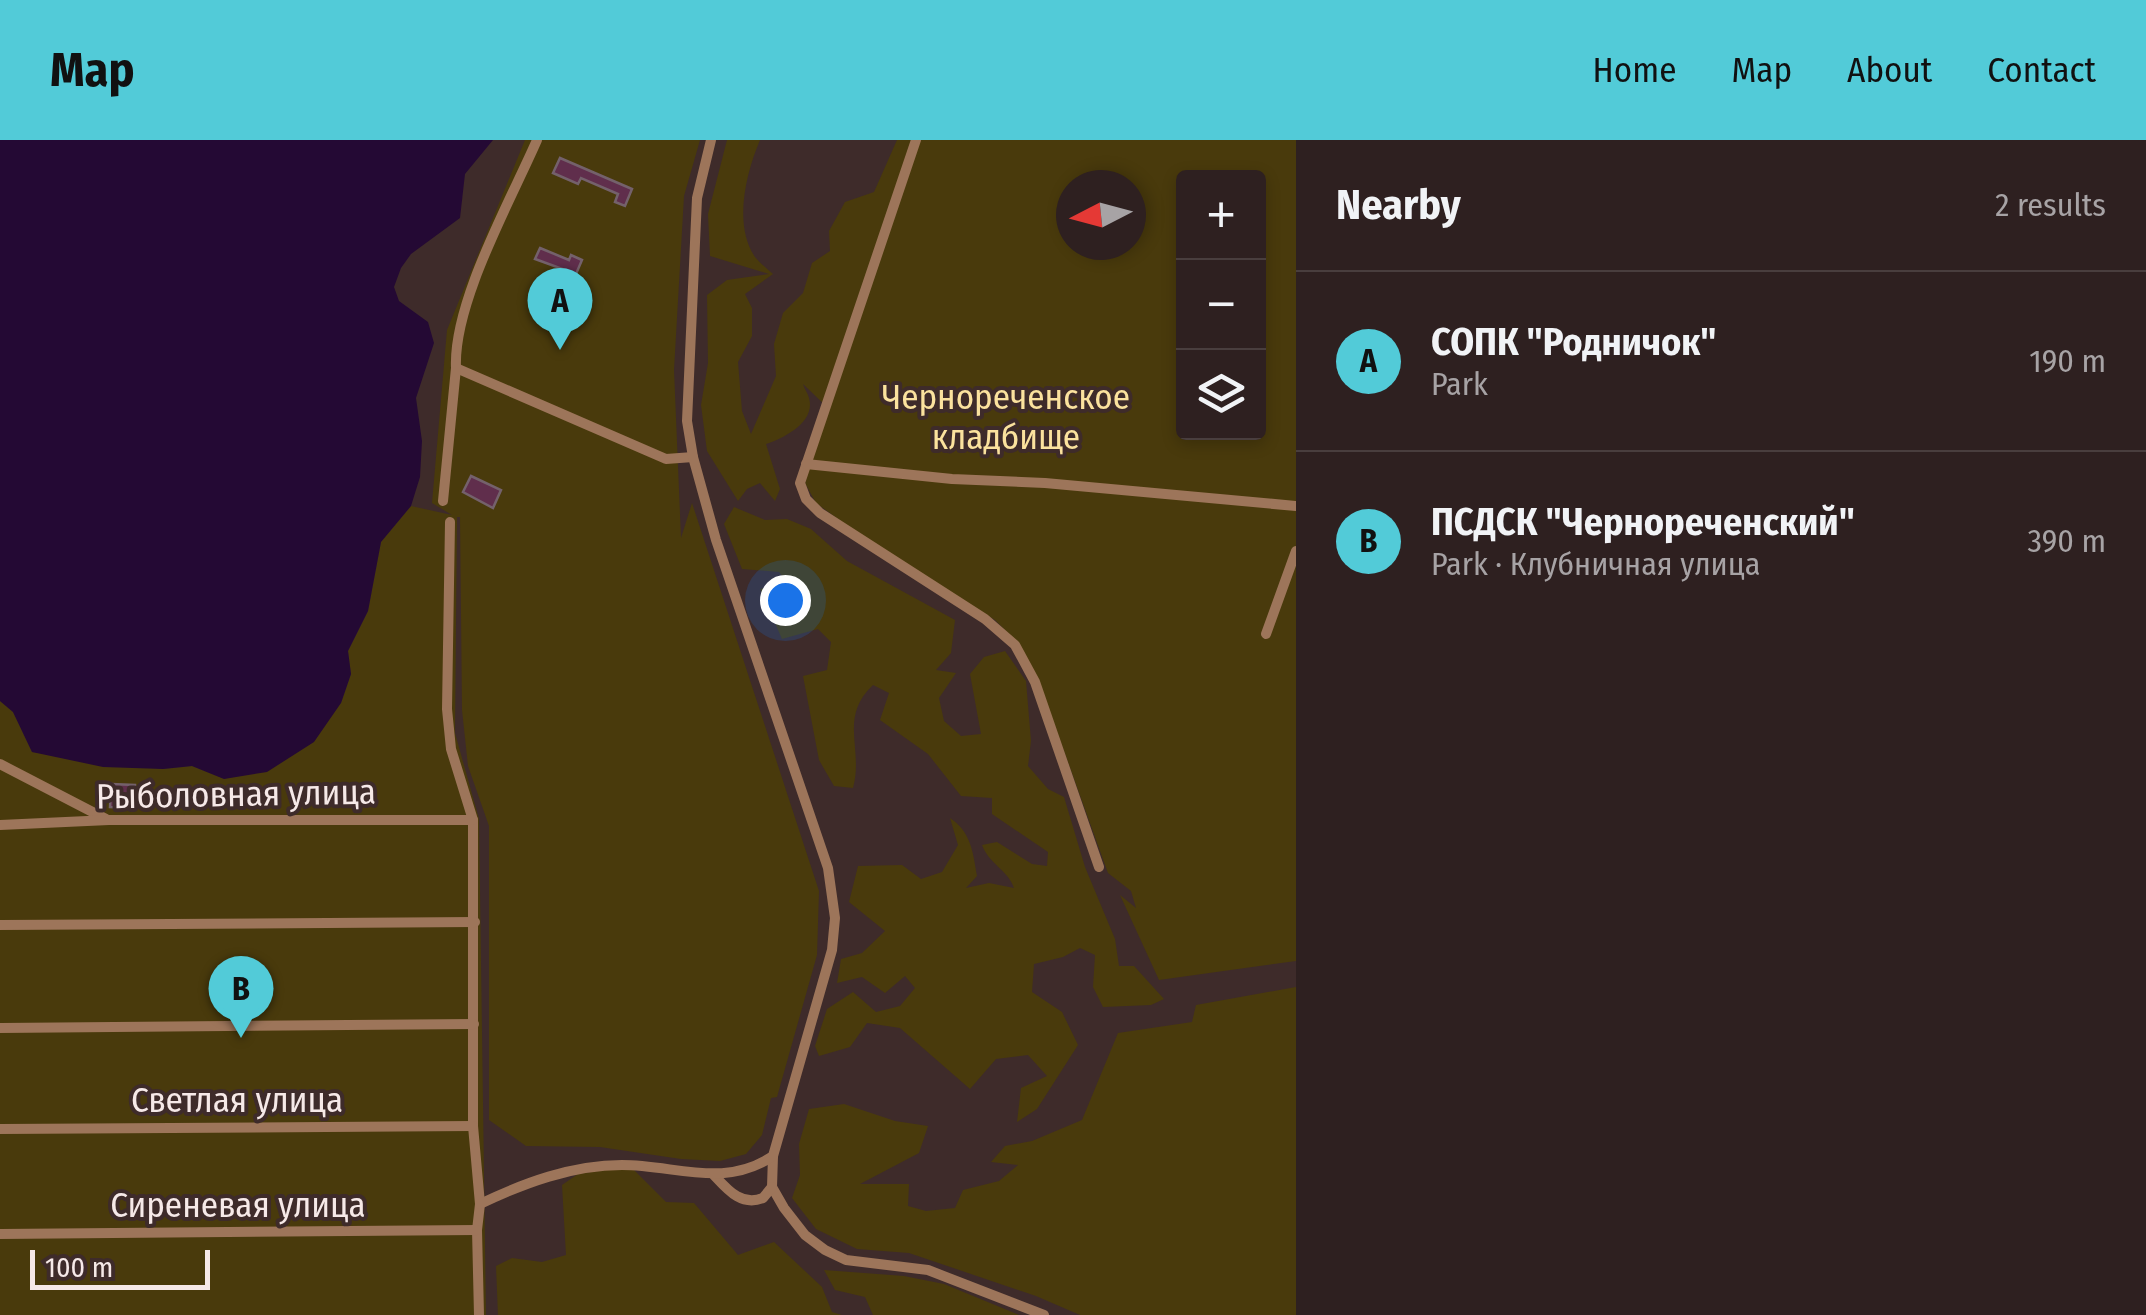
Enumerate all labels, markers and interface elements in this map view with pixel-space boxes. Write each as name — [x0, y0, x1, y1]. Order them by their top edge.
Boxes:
text: Map — [50, 41, 134, 99]
text: Home — [1593, 49, 1676, 91]
text: Map — [1731, 49, 1792, 91]
text: About — [1847, 49, 1932, 91]
text: Contact — [1987, 49, 2096, 91]
north arrow — [1056, 170, 1146, 260]
map controls — [1176, 170, 1266, 440]
button: + — [1176, 170, 1266, 260]
text: Nearby — [1336, 180, 1461, 230]
text: 2 results — [1995, 186, 2106, 224]
button: − — [1176, 260, 1266, 350]
pin: A — [528, 268, 592, 350]
text: СОПК "Родничок" — [1431, 319, 1716, 365]
text: A — [1360, 342, 1377, 380]
text: 190 m — [2029, 342, 2106, 380]
button: layers — [1176, 350, 1266, 440]
text: Park — [1431, 365, 1488, 403]
park label: Чернореченское кладбище — [882, 376, 1130, 458]
text: ПСДСК "Чернореченский" — [1431, 499, 1855, 545]
text: B — [1360, 522, 1377, 560]
text: 390 m — [2028, 522, 2106, 560]
text: Park · Клубничная улица — [1431, 545, 1760, 583]
your location — [760, 575, 811, 626]
street label: Рыболовная улица — [96, 771, 376, 817]
pin: B — [208, 956, 274, 1038]
street label: Светлая улица — [131, 1079, 343, 1121]
street label: Сиреневая улица — [110, 1184, 366, 1226]
scale bar — [30, 1245, 210, 1290]
text: 100 m — [45, 1251, 113, 1284]

